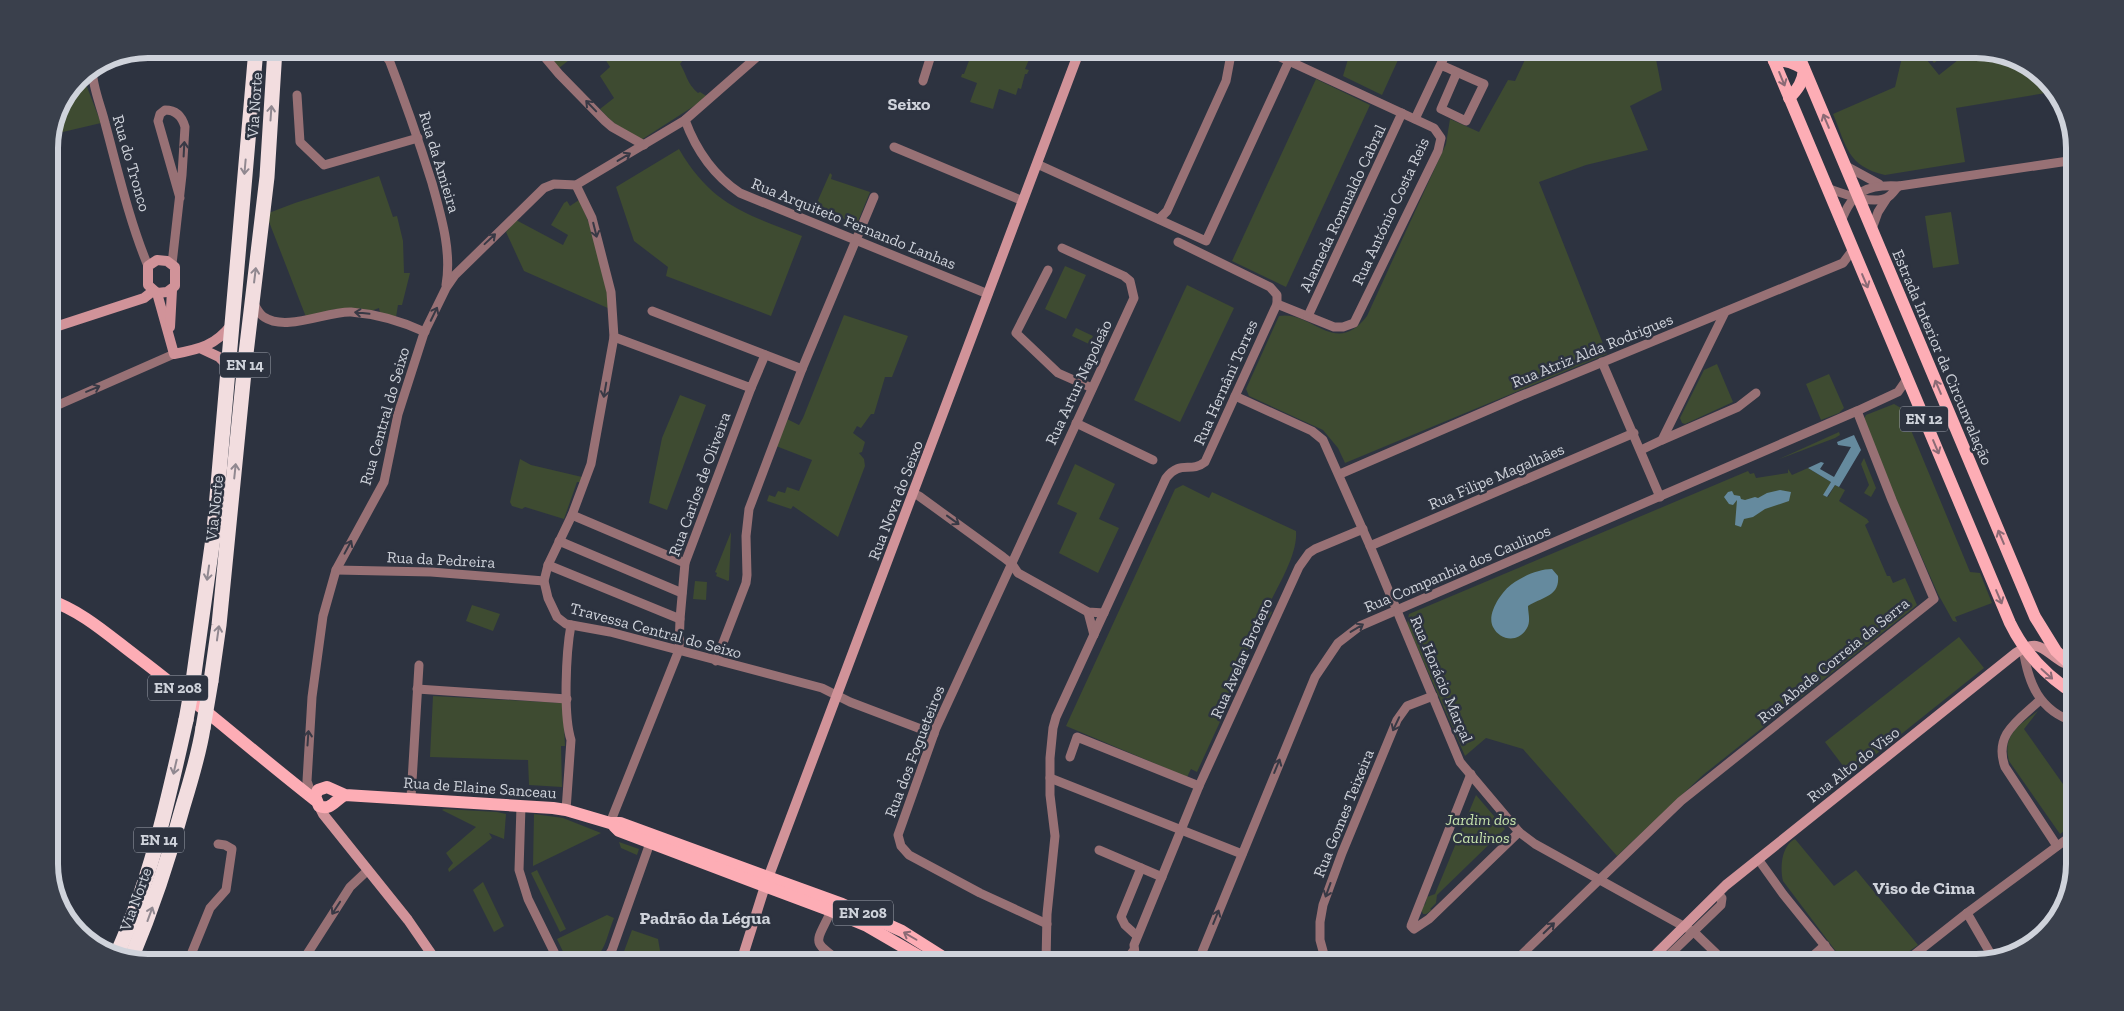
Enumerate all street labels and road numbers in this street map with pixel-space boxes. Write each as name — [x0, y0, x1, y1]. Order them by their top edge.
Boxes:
street label: Via Norte — [243, 72, 266, 139]
street label: Rua da Amieira — [415, 109, 464, 215]
street label: Rua do Tronco — [109, 112, 154, 214]
street label: Alameda Romualdo Cabral — [1295, 122, 1390, 295]
street label: Rua António Costa Reis — [1348, 134, 1433, 288]
street label: Rua Arquiteto Fernando Lanhas — [749, 174, 959, 273]
street label: Estrada Interior da Circunvalação — [1888, 247, 1997, 468]
street label: Rua Atriz Alda Rodrigues — [1509, 309, 1676, 392]
street label: Rua Artur Napoleão — [1041, 317, 1116, 448]
street label: Rua Hernâni Torres — [1189, 317, 1262, 448]
street label: Rua Central do Seixo — [356, 345, 413, 487]
road number: EN 14 — [220, 352, 270, 378]
road number: EN 12 — [1900, 406, 1948, 432]
street label: Rua Carlos de Oliveira — [665, 409, 735, 559]
street label: Rua Nova do Seixo — [864, 438, 927, 563]
street label: Rua Filipe Magalhães — [1425, 439, 1567, 514]
street label: Via Norte — [202, 474, 227, 543]
street label: Rua Companhia dos Caulinos — [1361, 520, 1553, 616]
street label: Rua da Pedreira — [386, 547, 496, 572]
street label: Rua Abade Correia da Serra — [1754, 593, 1913, 727]
street label: Rua Avelar Brotero — [1206, 595, 1277, 721]
street label: Travessa Central do Seixo — [568, 598, 744, 663]
street label: Rua Horácio Marçal — [1406, 613, 1477, 746]
road number: EN 208 — [148, 676, 208, 700]
street label: Rua dos Fogueteiros — [881, 683, 948, 820]
street label: Rua Alto do Viso — [1803, 722, 1903, 806]
street label: Rua Gomes Teixeira — [1309, 746, 1378, 880]
street label: Rua de Elaine Sanceau — [403, 773, 557, 802]
road number: EN 14 — [134, 828, 184, 852]
street label: Via Norte — [115, 865, 156, 934]
road number: EN 208 — [833, 900, 893, 926]

